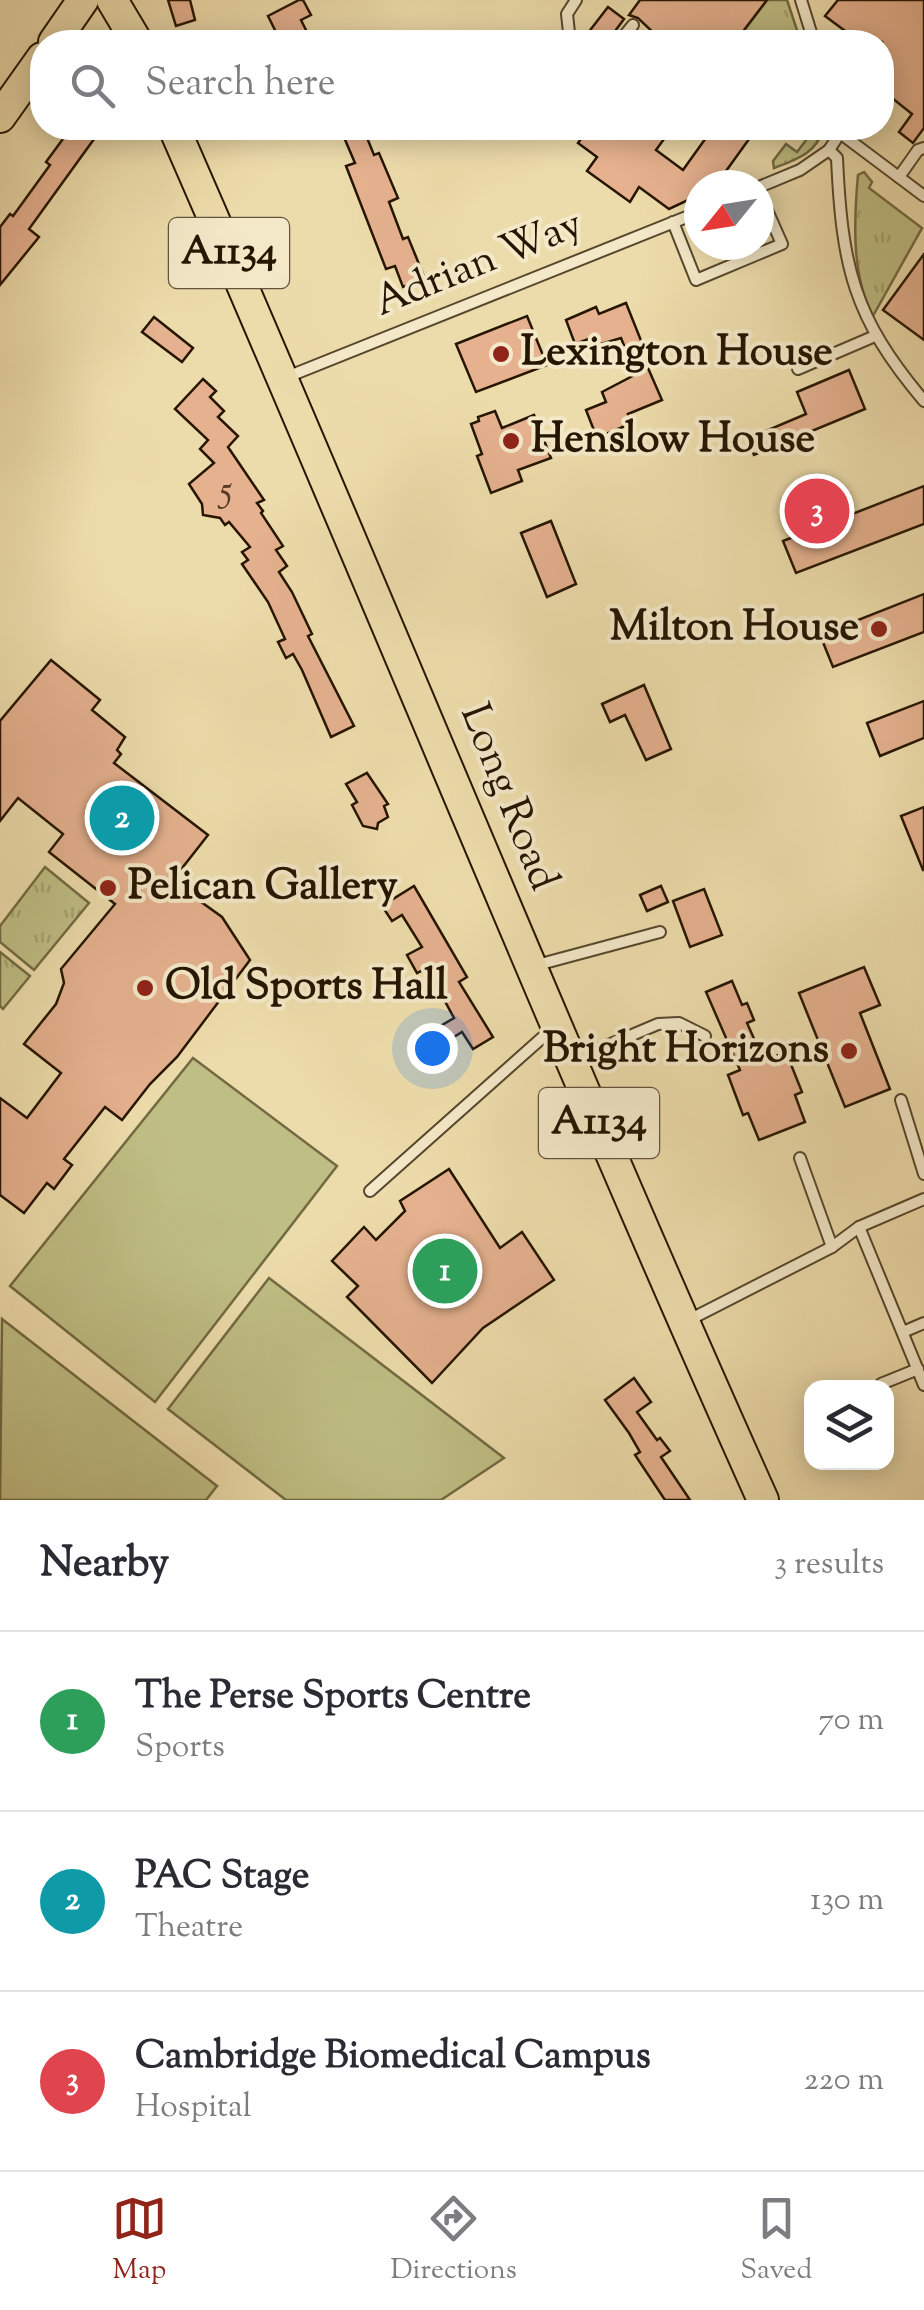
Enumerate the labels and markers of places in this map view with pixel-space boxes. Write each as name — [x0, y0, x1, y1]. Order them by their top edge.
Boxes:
place label: Lexington House — [521, 324, 833, 384]
marker: Lexington House — [490, 343, 512, 365]
place label: Henslow House — [531, 411, 815, 471]
marker: Henslow House — [500, 430, 522, 452]
pin: 3 — [784, 474, 850, 548]
place label: Milton House — [610, 599, 859, 659]
marker: Milton House — [868, 618, 890, 640]
pin: 2 — [90, 780, 154, 856]
place label: Pelican Gallery — [128, 858, 398, 918]
marker: Pelican Gallery — [97, 877, 119, 899]
place label: Old Sports Hall — [165, 958, 448, 1018]
marker: Old Sports Hall — [134, 977, 156, 999]
place label: Bright Horizons — [543, 1021, 829, 1081]
marker: Bright Horizons — [838, 1040, 860, 1062]
pin: 1 — [412, 1234, 478, 1308]

